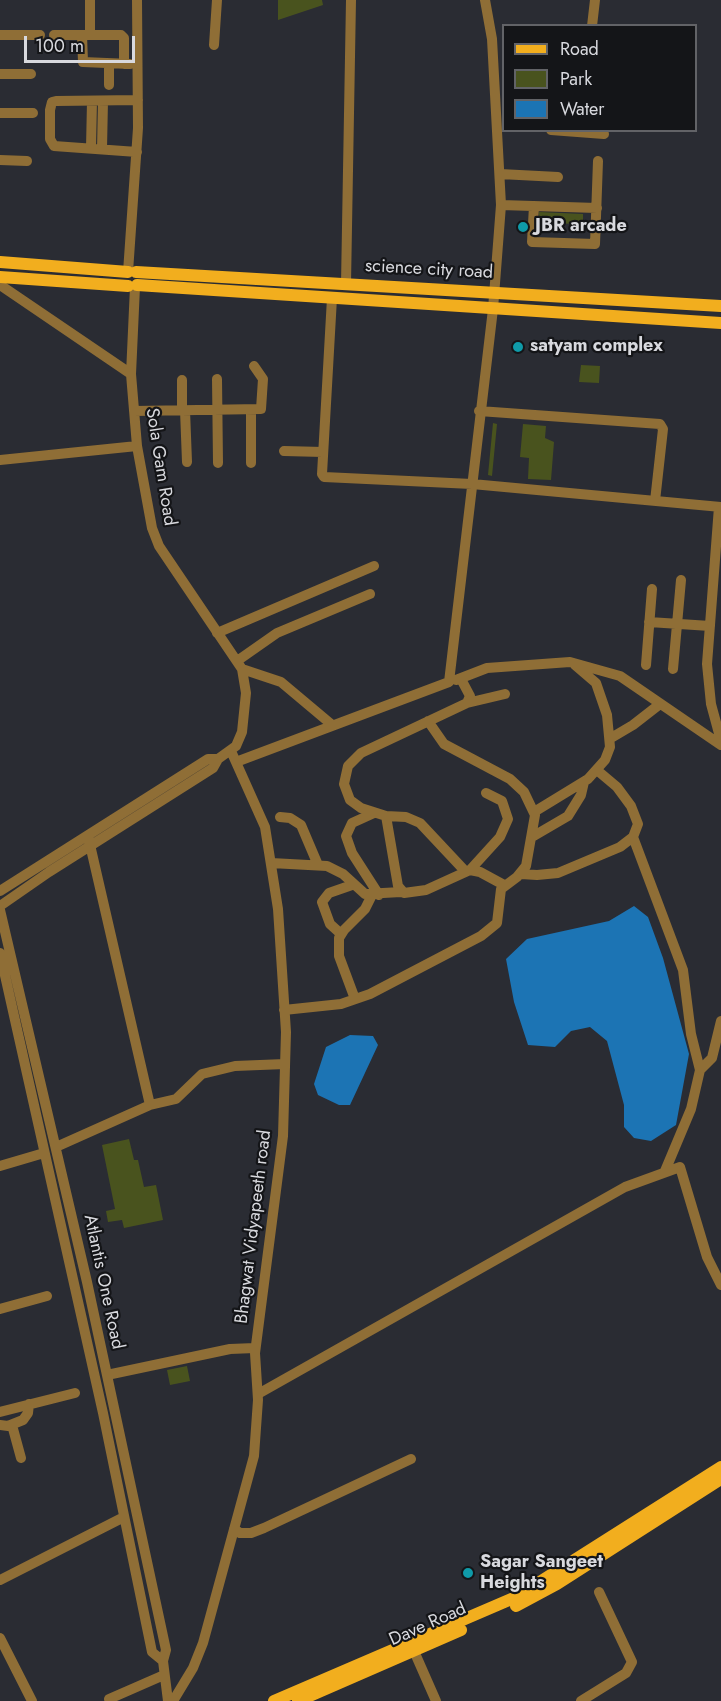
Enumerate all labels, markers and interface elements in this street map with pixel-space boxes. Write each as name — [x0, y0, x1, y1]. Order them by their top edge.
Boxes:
scale bar — [27, 24, 138, 62]
legend — [502, 24, 697, 132]
text: 100 m — [35, 33, 84, 59]
text: Road — [560, 36, 599, 62]
text: Park — [560, 66, 592, 92]
text: Water — [560, 96, 604, 122]
place label: JBR arcade — [535, 216, 627, 238]
marker: JBR arcade — [516, 220, 530, 234]
street label: science city road — [364, 256, 494, 284]
place label: satyam complex — [530, 336, 663, 358]
marker: satyam complex — [511, 340, 525, 354]
street label: Sola Gam Road — [140, 407, 180, 527]
street label: Bhagwat Vidyapeeth road — [231, 1129, 277, 1325]
street label: Atlantis One Road — [78, 1213, 128, 1351]
place label: Sagar Sangeet Heights — [480, 1552, 603, 1594]
marker: Sagar Sangeet Heights — [461, 1566, 475, 1580]
street label: Dave Road — [386, 1598, 470, 1652]

